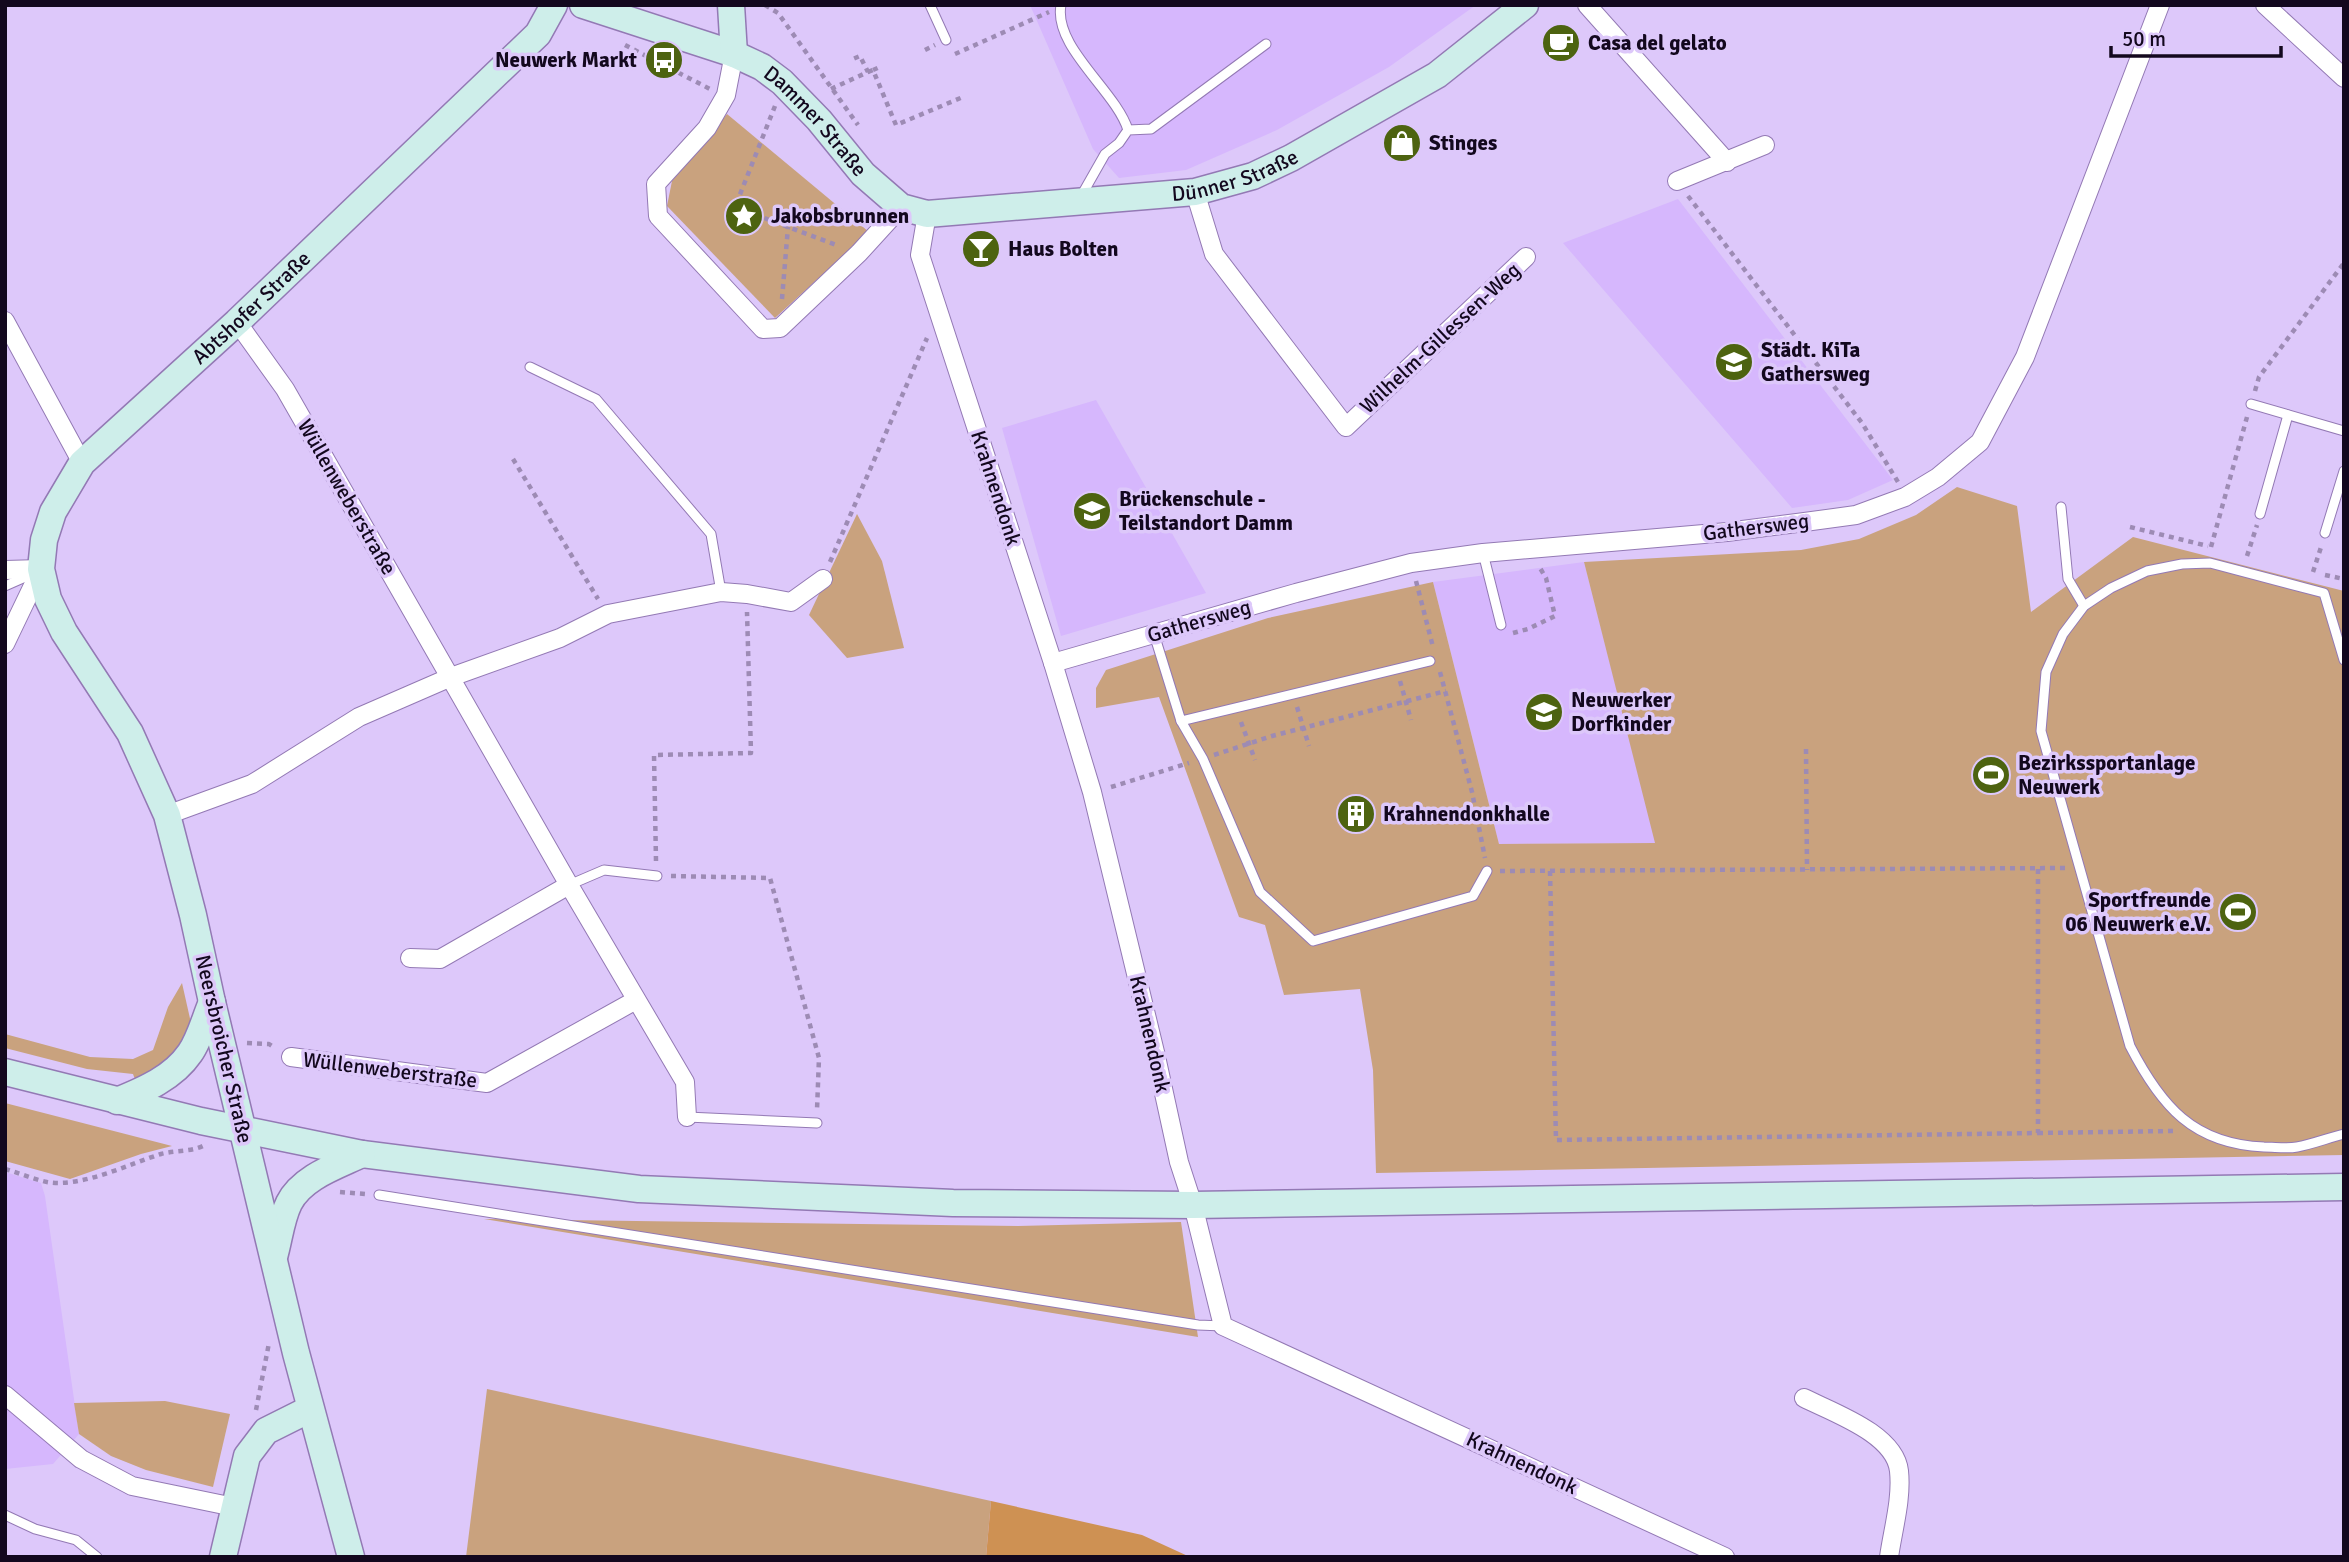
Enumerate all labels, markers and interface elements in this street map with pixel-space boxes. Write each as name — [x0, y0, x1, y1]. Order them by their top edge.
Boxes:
scale bar — [2111, 14, 2281, 58]
cafe icon: Casa del gelato — [1540, 22, 1582, 64]
text: 50 m — [2122, 26, 2166, 52]
place label: Casa del gelato — [1588, 30, 1727, 56]
bus stop icon: Neuwerk Markt — [643, 39, 685, 81]
place label: Neuwerk Markt — [495, 47, 637, 73]
street label: Dammer Straße — [759, 60, 873, 182]
shop icon: Stinges — [1381, 122, 1423, 164]
place label: Stinges — [1429, 130, 1497, 156]
street label: Dünner Straße — [1171, 144, 1303, 207]
place icon: Jakobsbrunnen — [723, 195, 765, 237]
place label: Jakobsbrunnen — [771, 203, 909, 229]
bar icon: Haus Bolten — [960, 228, 1002, 270]
place label: Haus Bolten — [1008, 236, 1118, 262]
street label: Abtshofer Straße — [187, 246, 316, 370]
street label: Wilhelm-Gillessen-Weg — [1354, 257, 1526, 419]
place label: Städt. KiTa Gathersweg — [1761, 337, 1870, 387]
school or university icon: Städt. KiTa Gathersweg — [1713, 341, 1755, 383]
street label: Wüllenweberstraße — [292, 415, 402, 579]
street label: Krahnendonk — [965, 427, 1027, 549]
place label: Brückenschule - Teilstandort Damm — [1119, 486, 1293, 536]
school or university icon: Brückenschule - Teilstandort Damm — [1071, 490, 1113, 532]
street label: Gathersweg — [1702, 508, 1810, 546]
street label: Gathersweg — [1144, 594, 1254, 648]
place label: Neuwerker Dorfkinder — [1571, 687, 1672, 737]
school or university icon: Neuwerker Dorfkinder — [1523, 691, 1565, 733]
place label: Bezirkssportanlage Neuwerk — [2018, 750, 2195, 800]
sports icon: Bezirkssportanlage Neuwerk — [1970, 754, 2012, 796]
building icon: Krahnendonkhalle — [1335, 793, 1377, 835]
place label: Krahnendonkhalle — [1383, 801, 1550, 827]
place label: Sportfreunde 06 Neuwerk e.V. — [2065, 887, 2211, 937]
sports icon: Sportfreunde 06 Neuwerk e.V. — [2217, 891, 2259, 933]
street label: Neersbroicher Straße — [190, 952, 258, 1146]
street label: Krahnendonk — [1124, 973, 1176, 1096]
street label: Wüllenweberstraße — [301, 1046, 479, 1094]
street label: Krahnendonk — [1462, 1426, 1582, 1500]

